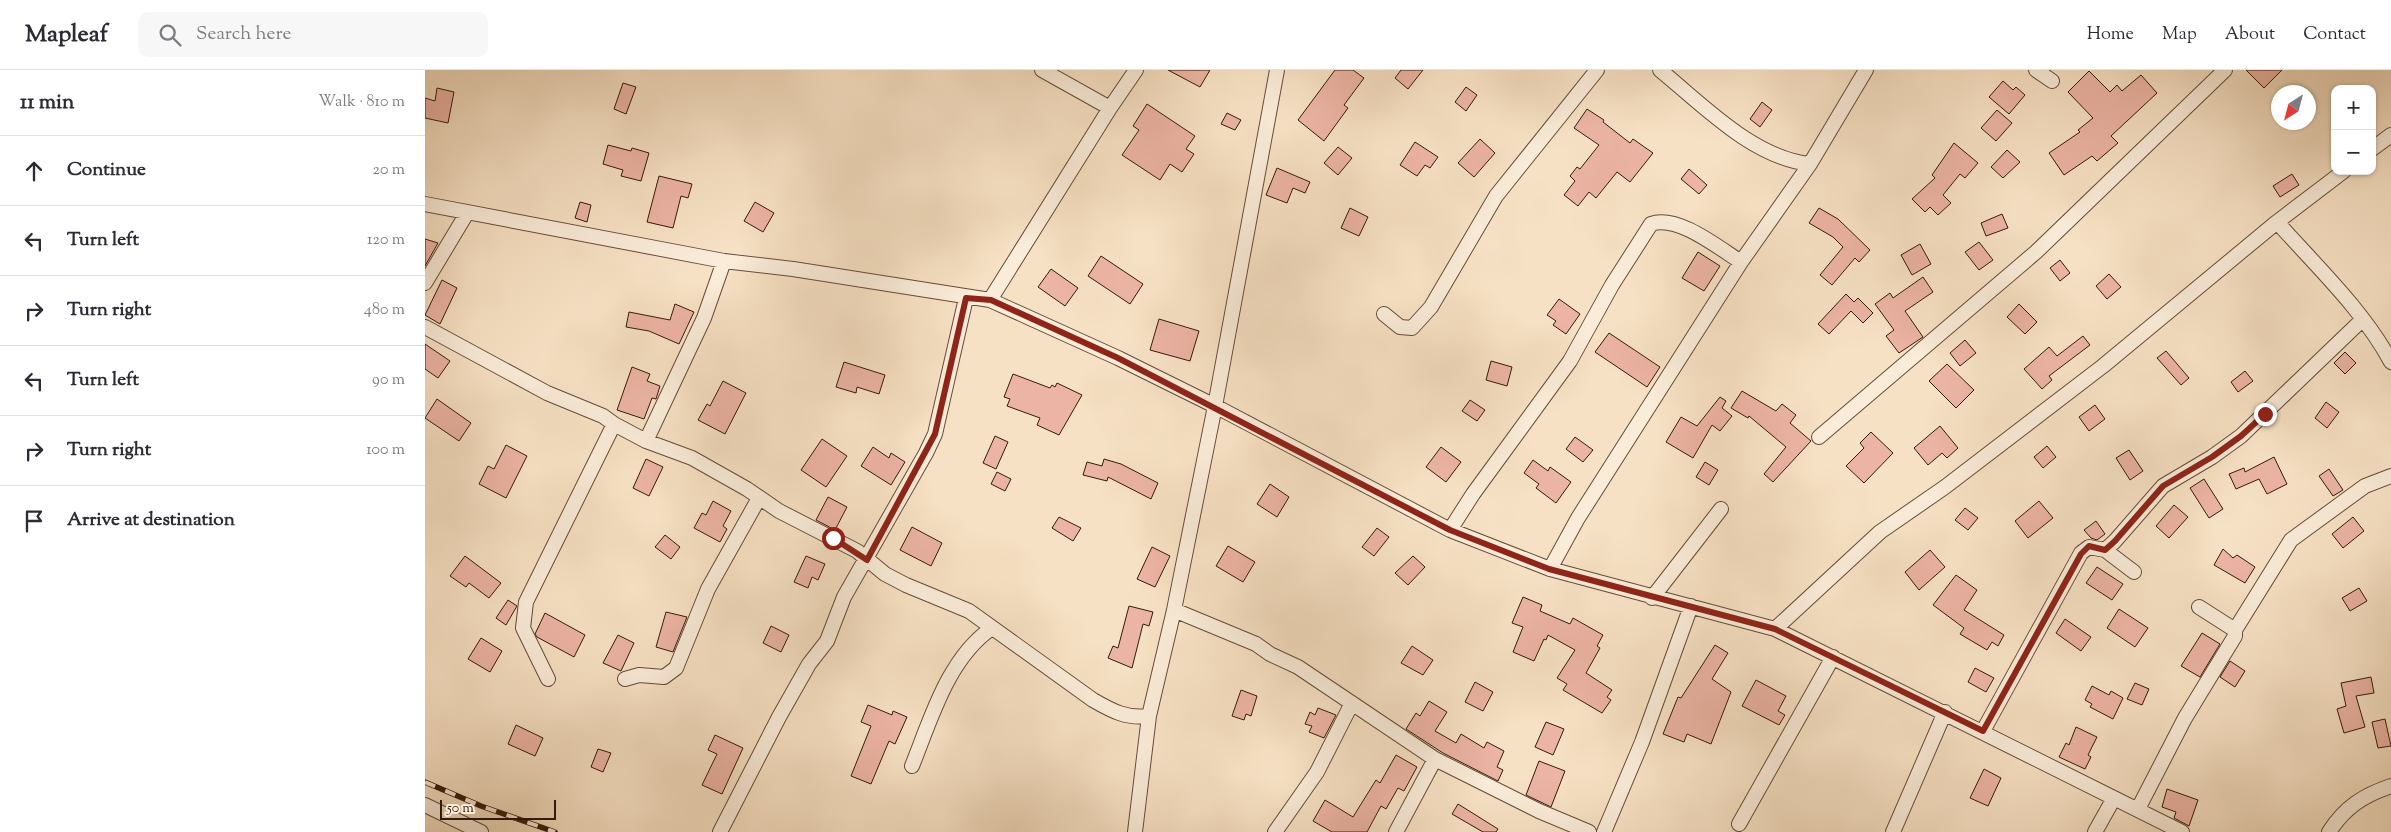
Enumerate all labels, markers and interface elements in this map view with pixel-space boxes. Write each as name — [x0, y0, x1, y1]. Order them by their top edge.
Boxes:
search box — [138, 12, 488, 57]
text: Mapleaf — [25, 18, 108, 52]
icon: search — [156, 21, 184, 49]
text: Search here — [196, 21, 291, 48]
text: Home — [2087, 22, 2134, 48]
text: Map — [2162, 22, 2197, 48]
text: About — [2225, 22, 2275, 48]
text: Contact — [2303, 22, 2366, 48]
north arrow — [2271, 85, 2316, 130]
map controls — [2331, 85, 2376, 175]
button: + — [2331, 85, 2376, 130]
text: 11 min — [20, 88, 75, 118]
text: Walk · 810 m — [318, 91, 405, 114]
button: − — [2331, 130, 2376, 175]
icon: ahead — [20, 157, 48, 185]
text: Continue — [67, 157, 146, 184]
text: 20 m — [372, 159, 405, 182]
icon: left — [20, 227, 48, 255]
text: Turn left — [67, 227, 139, 254]
text: 120 m — [367, 229, 405, 252]
icon: right — [20, 297, 48, 325]
text: Turn right — [67, 297, 151, 324]
text: 480 m — [364, 299, 405, 322]
icon: left — [20, 367, 48, 395]
text: Turn left — [67, 367, 139, 394]
text: 90 m — [372, 369, 405, 392]
route end — [2254, 403, 2277, 426]
icon: right — [20, 437, 48, 465]
text: Turn right — [67, 437, 151, 464]
text: 100 m — [366, 439, 405, 462]
icon: arrive — [20, 507, 48, 535]
text: Arrive at destination — [67, 507, 235, 534]
route start — [822, 527, 845, 550]
scale bar — [440, 797, 556, 820]
text: 50 m — [447, 799, 474, 819]

